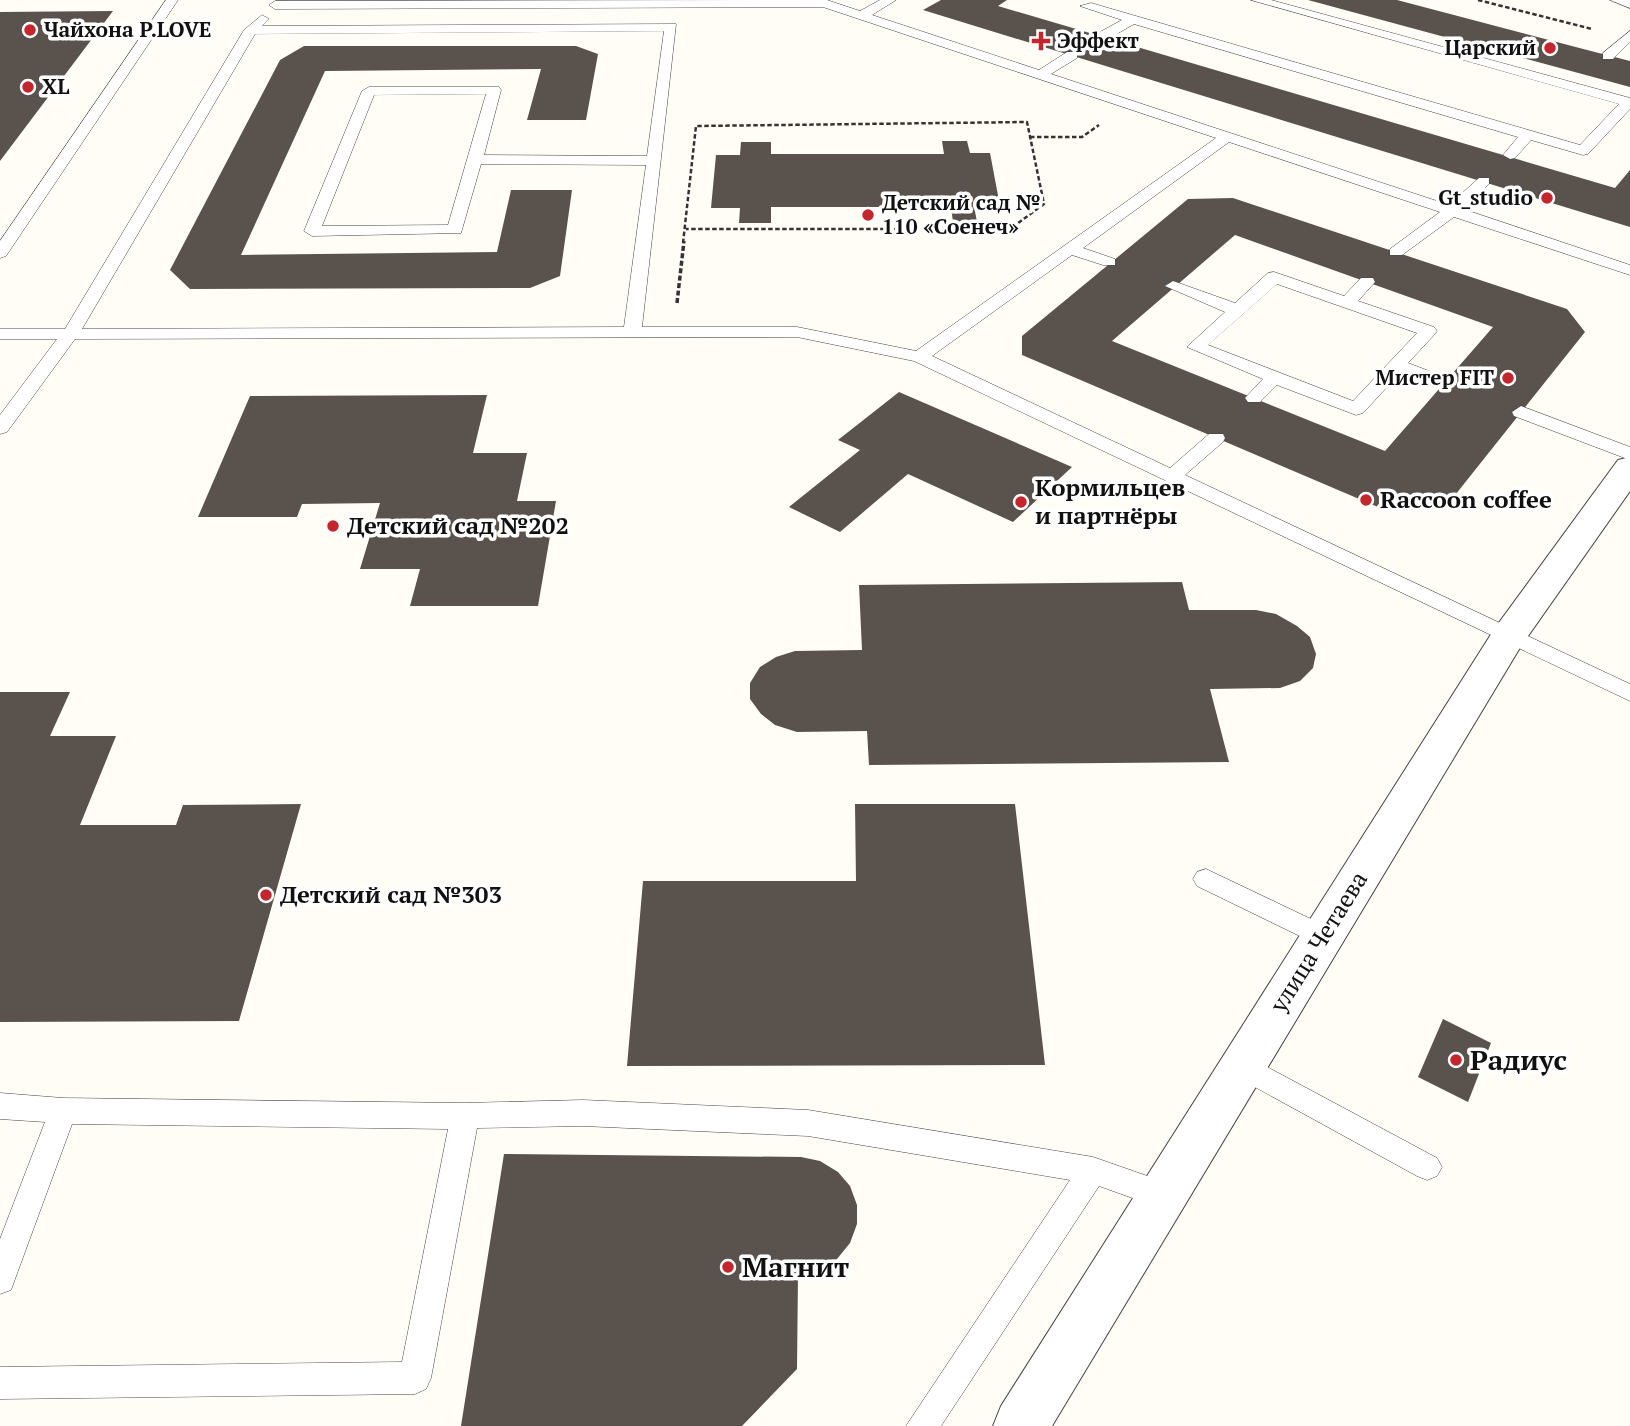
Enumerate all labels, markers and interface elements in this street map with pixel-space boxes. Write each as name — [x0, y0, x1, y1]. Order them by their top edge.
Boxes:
place label: Чайхона P.LOVE — [44, 15, 212, 43]
marker: Чайхона P.LOVE — [22, 22, 38, 38]
place label: Эффект — [1057, 26, 1139, 54]
marker: Эффект — [1031, 31, 1051, 51]
place label: Царский — [1444, 33, 1536, 61]
marker: Царский — [1542, 40, 1558, 56]
place label: XL — [42, 72, 70, 100]
marker: XL — [20, 79, 36, 95]
place label: Gt_studio — [1438, 183, 1533, 211]
place label: Детский сад № 110 «Соенеч» — [882, 188, 1041, 240]
marker: Gt_studio — [1539, 190, 1555, 206]
marker: Детский сад № 110 «Соенеч» — [860, 207, 876, 223]
place label: Мистер FIT — [1375, 363, 1494, 391]
marker: Мистер FIT — [1500, 370, 1516, 386]
place label: Кормильцев и партнёры — [1035, 471, 1185, 531]
place label: Raccoon coffee — [1380, 483, 1552, 515]
marker: Raccoon coffee — [1358, 492, 1374, 508]
marker: Кормильцев и партнёры — [1013, 494, 1029, 510]
place label: Детский сад №202 — [347, 509, 569, 541]
marker: Детский сад №202 — [325, 518, 341, 534]
street label: улица Четаева — [1262, 865, 1374, 1019]
place label: Детский сад №303 — [280, 878, 502, 910]
marker: Детский сад №303 — [258, 887, 274, 903]
place label: Радиус — [1470, 1041, 1567, 1078]
marker: Радиус — [1448, 1052, 1464, 1068]
place label: Магнит — [742, 1248, 849, 1285]
marker: Магнит — [720, 1259, 736, 1275]

